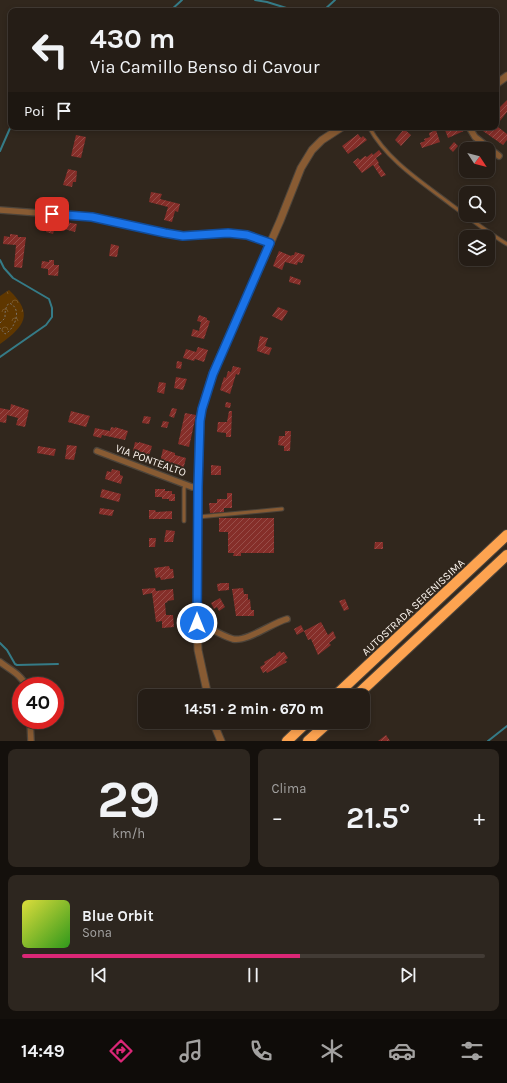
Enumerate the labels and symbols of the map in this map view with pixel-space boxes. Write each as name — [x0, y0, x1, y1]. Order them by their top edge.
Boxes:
north arrow — [459, 142, 495, 178]
pin — [35, 197, 69, 231]
street label: VIA PONTEALTO — [114, 442, 188, 479]
street label: AUTOSTRADA SERENISSIMA — [359, 556, 468, 658]
position arrow — [176, 602, 218, 644]
speed limit sign: 40 — [12, 677, 64, 729]

